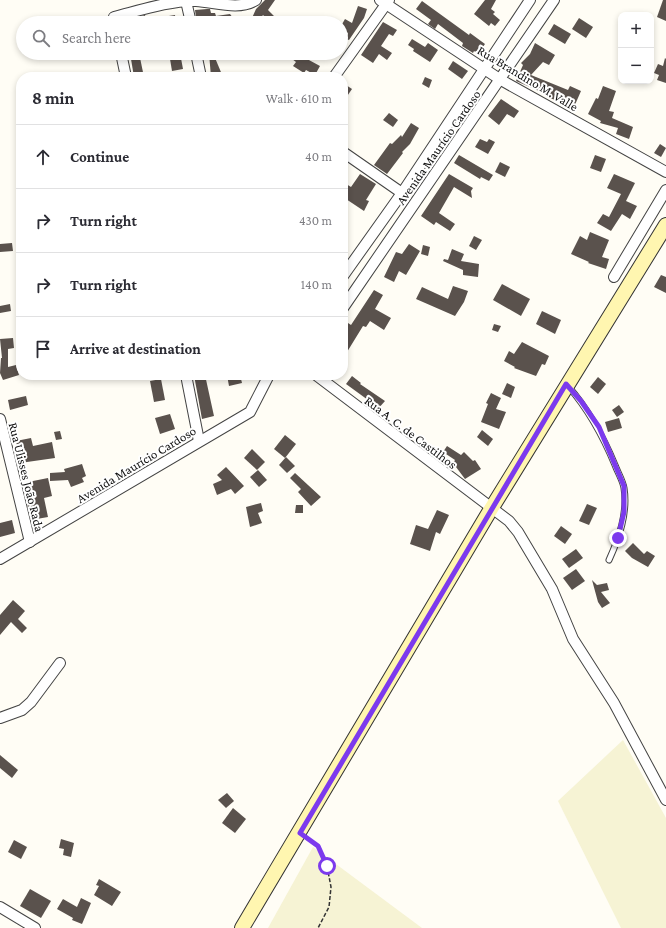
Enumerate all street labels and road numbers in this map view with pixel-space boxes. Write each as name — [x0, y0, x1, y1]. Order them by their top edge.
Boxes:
street label: Rua Brandino M. Valle — [475, 42, 581, 115]
street label: Avenida Maurício Cardoso — [393, 87, 484, 208]
street label: Rua A. C. de Castilhos — [362, 393, 460, 472]
street label: Rua Ulisses João Rada — [6, 421, 47, 533]
street label: Avenida Maurício Cardoso — [74, 423, 199, 506]

